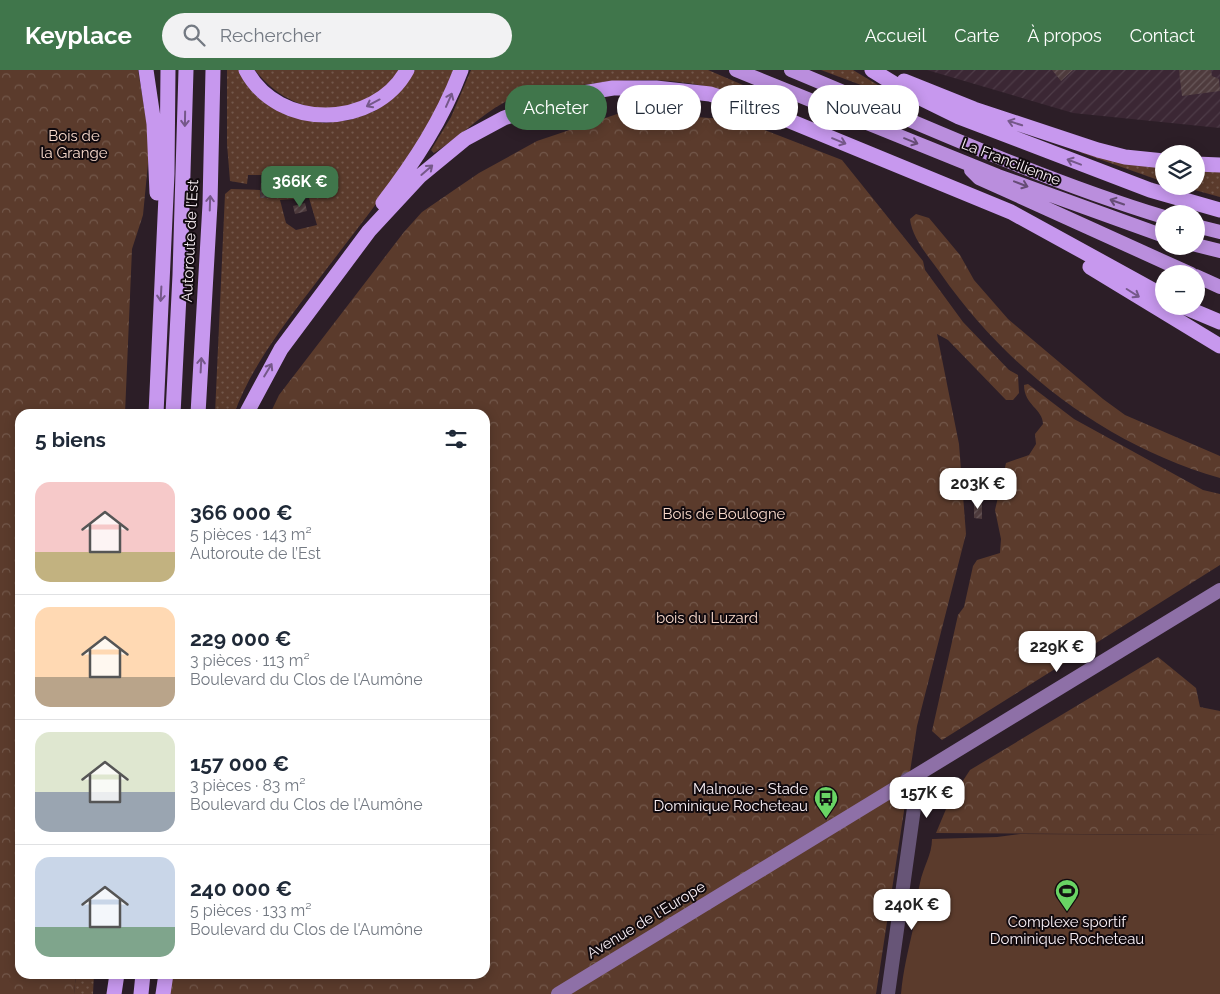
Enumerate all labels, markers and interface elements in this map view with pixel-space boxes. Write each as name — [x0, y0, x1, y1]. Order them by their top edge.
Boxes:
search box — [162, 13, 512, 58]
text: Keyplace — [25, 21, 132, 50]
icon: search — [180, 21, 208, 49]
text: Rechercher — [220, 24, 321, 46]
text: Accueil — [865, 25, 926, 46]
text: Carte — [954, 25, 999, 46]
text: À propos — [1027, 25, 1102, 46]
text: Contact — [1130, 25, 1195, 46]
chip: Acheter — [505, 85, 607, 130]
chip: Louer — [617, 85, 701, 130]
chip: Filtres — [711, 85, 798, 130]
chip: Nouveau — [808, 85, 919, 130]
one-way arrow — [444, 93, 454, 108]
one-way arrow — [366, 99, 381, 109]
one-way arrow — [180, 110, 190, 126]
one-way arrow — [1008, 118, 1024, 127]
park label: Bois de la Grange — [40, 127, 108, 162]
street label: La Francilienne — [959, 135, 1063, 189]
one-way arrow — [903, 136, 918, 146]
one-way arrow — [832, 137, 847, 146]
map controls — [1155, 145, 1205, 315]
button: layers — [1155, 145, 1205, 195]
one-way arrow — [1067, 157, 1082, 166]
one-way arrow — [420, 164, 433, 176]
pin: 366K € — [259, 166, 341, 208]
text: 366K € — [272, 172, 328, 191]
street label: Autoroute de l’Est — [178, 179, 202, 303]
one-way arrow — [1012, 180, 1028, 189]
one-way arrow — [205, 195, 214, 211]
one-way arrow — [1110, 197, 1126, 206]
button: + — [1155, 205, 1205, 255]
button: − — [1155, 265, 1205, 315]
one-way arrow — [157, 285, 166, 301]
one-way arrow — [1125, 288, 1139, 298]
one-way arrow — [196, 357, 205, 373]
one-way arrow — [264, 364, 274, 378]
icon: filters — [442, 425, 470, 453]
text: 5 biens — [35, 427, 106, 452]
pin: 203K € — [937, 468, 1019, 510]
text: 203K € — [951, 474, 1005, 493]
text: 366 000 € — [190, 500, 293, 525]
icon: home — [75, 502, 135, 562]
park label: Bois de Boulogne — [663, 505, 786, 523]
text: 5 pièces · 143 m² — [190, 525, 312, 544]
text: Autoroute de l’Est — [190, 544, 321, 563]
park label: bois du Luzard — [656, 609, 758, 627]
text: 229 000 € — [190, 626, 292, 651]
icon: home — [75, 627, 135, 687]
pin: 229K € — [1016, 630, 1098, 673]
text: 229K € — [1030, 637, 1084, 656]
text: 3 pièces · 113 m² — [190, 651, 310, 670]
text: Boulevard du Clos de l'Aumône — [190, 670, 423, 689]
text: 157 000 € — [190, 751, 289, 776]
icon: home — [75, 752, 135, 812]
text: 3 pièces · 83 m² — [190, 776, 305, 795]
pin: 157K € — [886, 776, 968, 819]
place label: Malnoue - Stade Dominique Rocheteau — [654, 780, 808, 815]
text: 157K € — [901, 783, 953, 802]
bus stop icon: Malnoue - Stade Dominique Rocheteau — [813, 785, 839, 819]
text: Boulevard du Clos de l'Aumône — [190, 795, 423, 814]
text: 240 000 € — [190, 876, 292, 901]
icon: home — [75, 877, 135, 937]
street label: Avenue de l'Europe — [583, 877, 709, 963]
sports icon: Complexe sportif Dominique Rocheteau — [1054, 878, 1080, 912]
pin: 240K € — [871, 888, 953, 931]
text: 240K € — [884, 895, 940, 914]
text: 5 pièces · 133 m² — [190, 901, 312, 920]
place label: Complexe sportif Dominique Rocheteau — [990, 913, 1144, 948]
text: Boulevard du Clos de l'Aumône — [190, 920, 423, 939]

